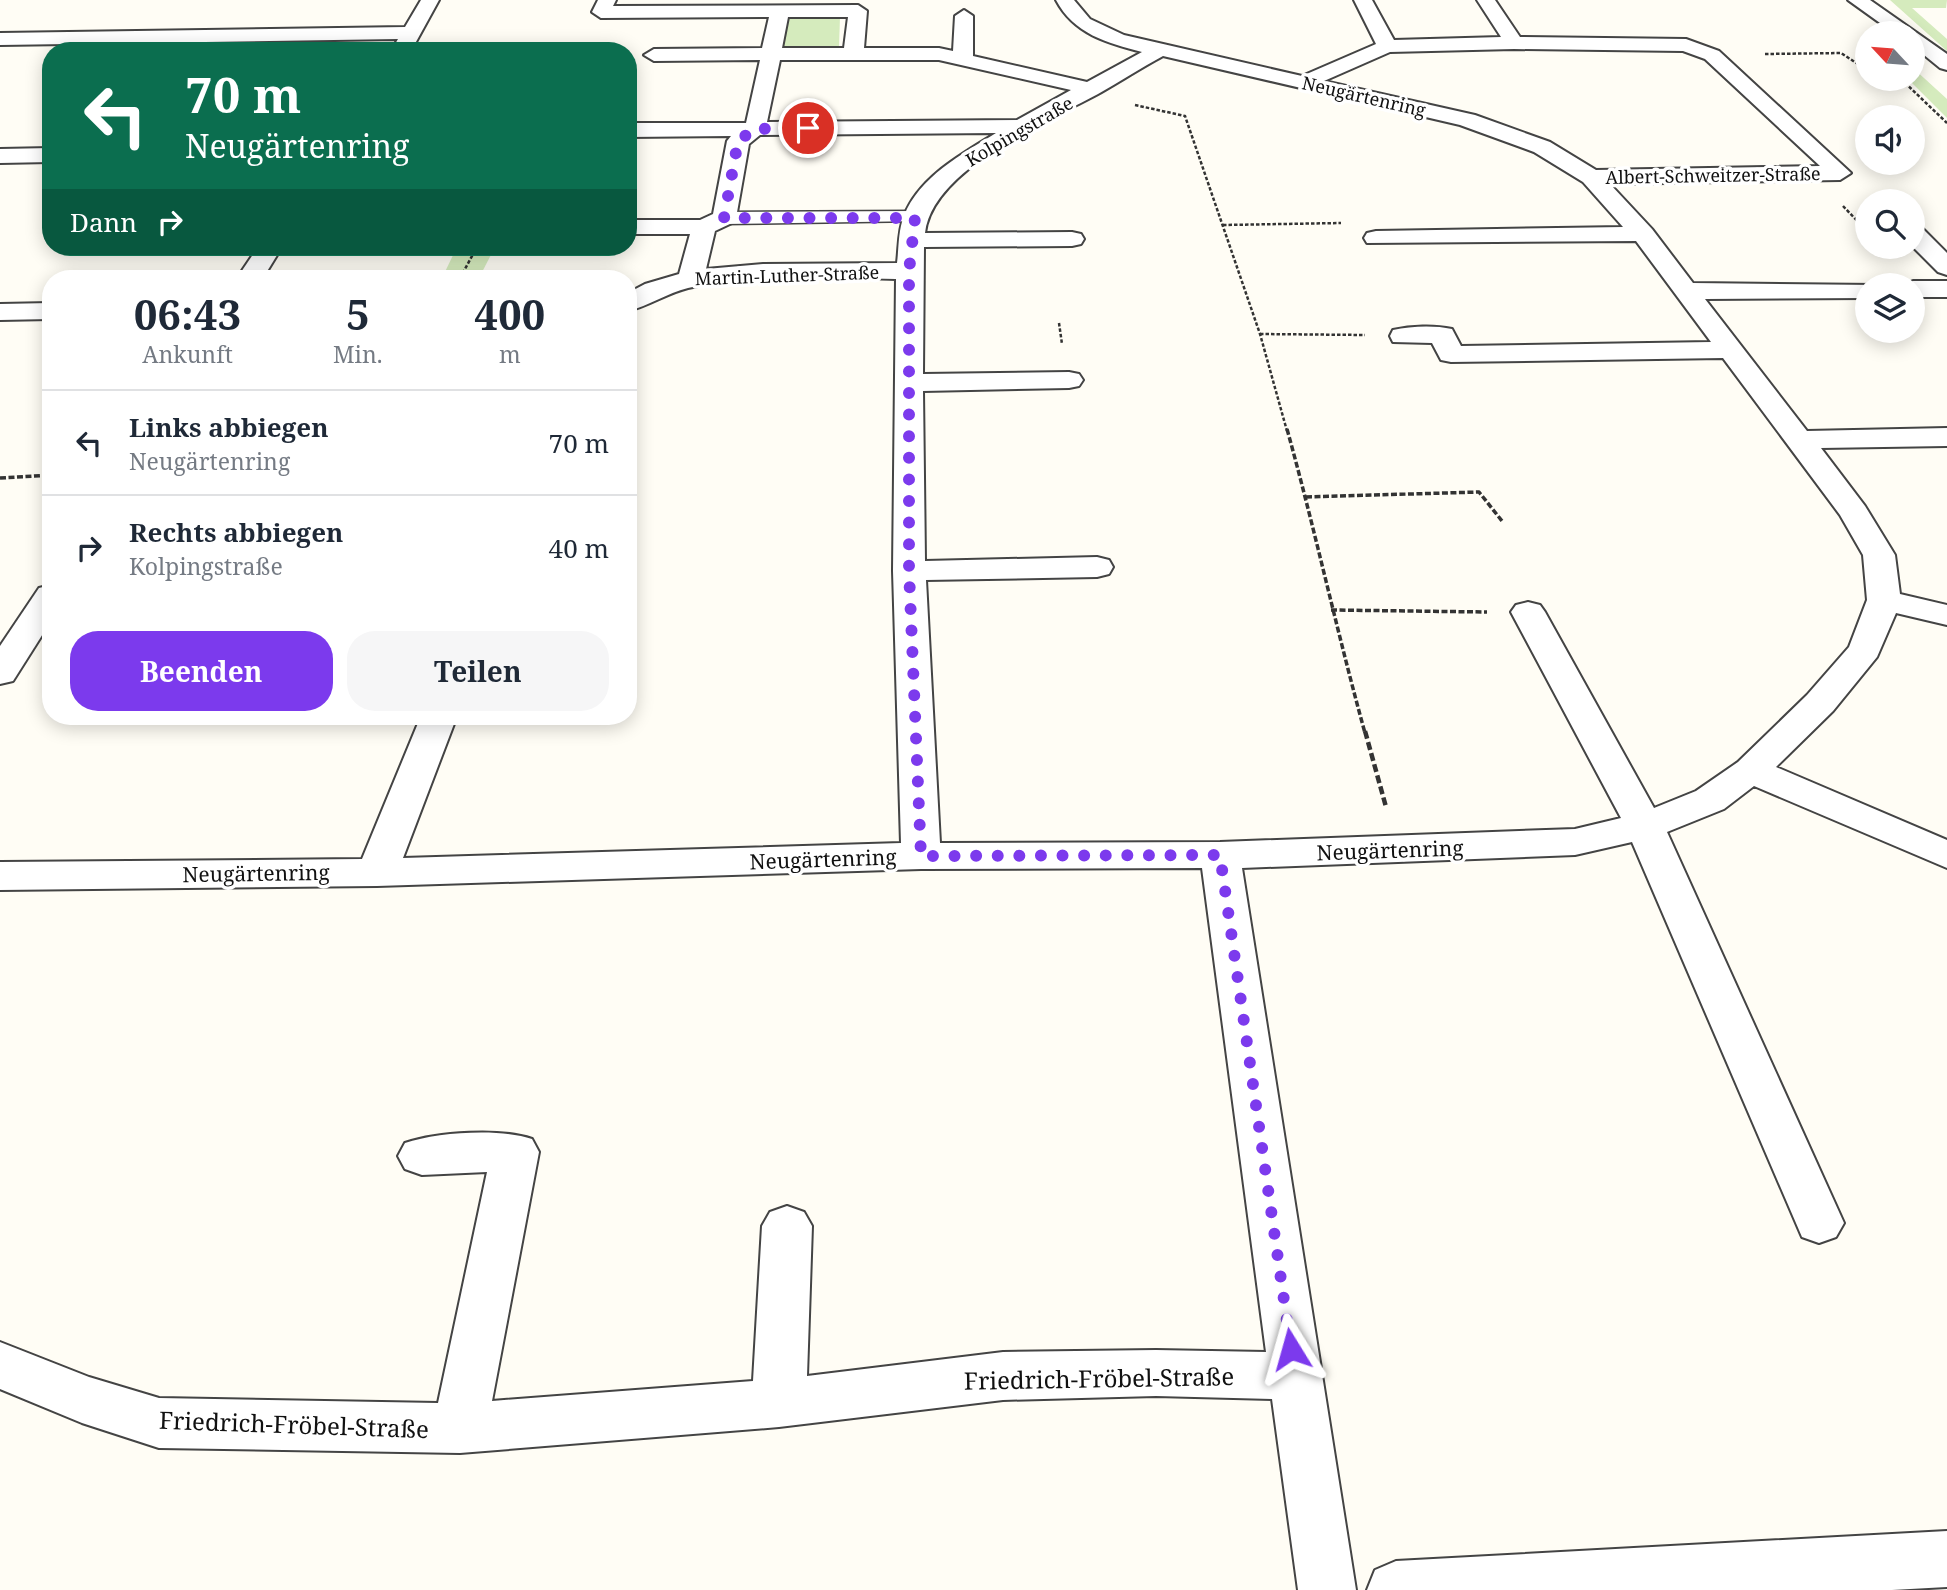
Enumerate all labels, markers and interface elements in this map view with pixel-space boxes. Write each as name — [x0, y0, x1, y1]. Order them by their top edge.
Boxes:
north arrow — [1855, 21, 1925, 91]
map controls — [1855, 21, 1925, 343]
text: 70 m — [185, 61, 301, 127]
icon: left — [70, 70, 161, 161]
street label: Neugärtenring — [1300, 70, 1428, 122]
street label: Kolpingstraße — [961, 91, 1077, 171]
pin — [778, 98, 838, 158]
button: sound — [1855, 105, 1925, 175]
icon: arrive — [789, 109, 827, 147]
text: Neugärtenring — [185, 124, 409, 167]
street label: Albert-Schweitzer-Straße — [1605, 161, 1821, 189]
button: search — [1855, 189, 1925, 259]
icon: right — [151, 203, 189, 241]
text: Dann — [70, 204, 137, 240]
street label: Martin-Luther-Straße — [694, 260, 880, 290]
button: layers — [1855, 273, 1925, 343]
text: 06:43 — [134, 285, 241, 342]
text: 5 — [346, 285, 370, 342]
text: 400 — [474, 285, 545, 342]
text: Ankunft — [142, 338, 233, 370]
text: Min. — [333, 338, 383, 370]
text: m — [499, 338, 521, 370]
text: Links abbiegen — [129, 409, 328, 445]
icon: left — [70, 424, 108, 462]
text: 70 m — [549, 425, 609, 461]
text: Neugärtenring — [129, 445, 290, 477]
text: Rechts abbiegen — [129, 514, 343, 550]
icon: right — [70, 529, 108, 567]
text: 40 m — [549, 530, 609, 566]
text: Kolpingstraße — [129, 550, 283, 582]
button: Beenden — [70, 631, 333, 711]
button: Teilen — [347, 631, 609, 711]
street label: Neugärtenring — [1316, 833, 1465, 867]
street label: Neugärtenring — [749, 842, 898, 876]
street label: Neugärtenring — [182, 858, 331, 888]
position arrow — [1254, 1312, 1328, 1386]
street label: Friedrich-Fröbel-Straße — [964, 1359, 1234, 1397]
street label: Friedrich-Fröbel-Straße — [158, 1403, 430, 1445]

